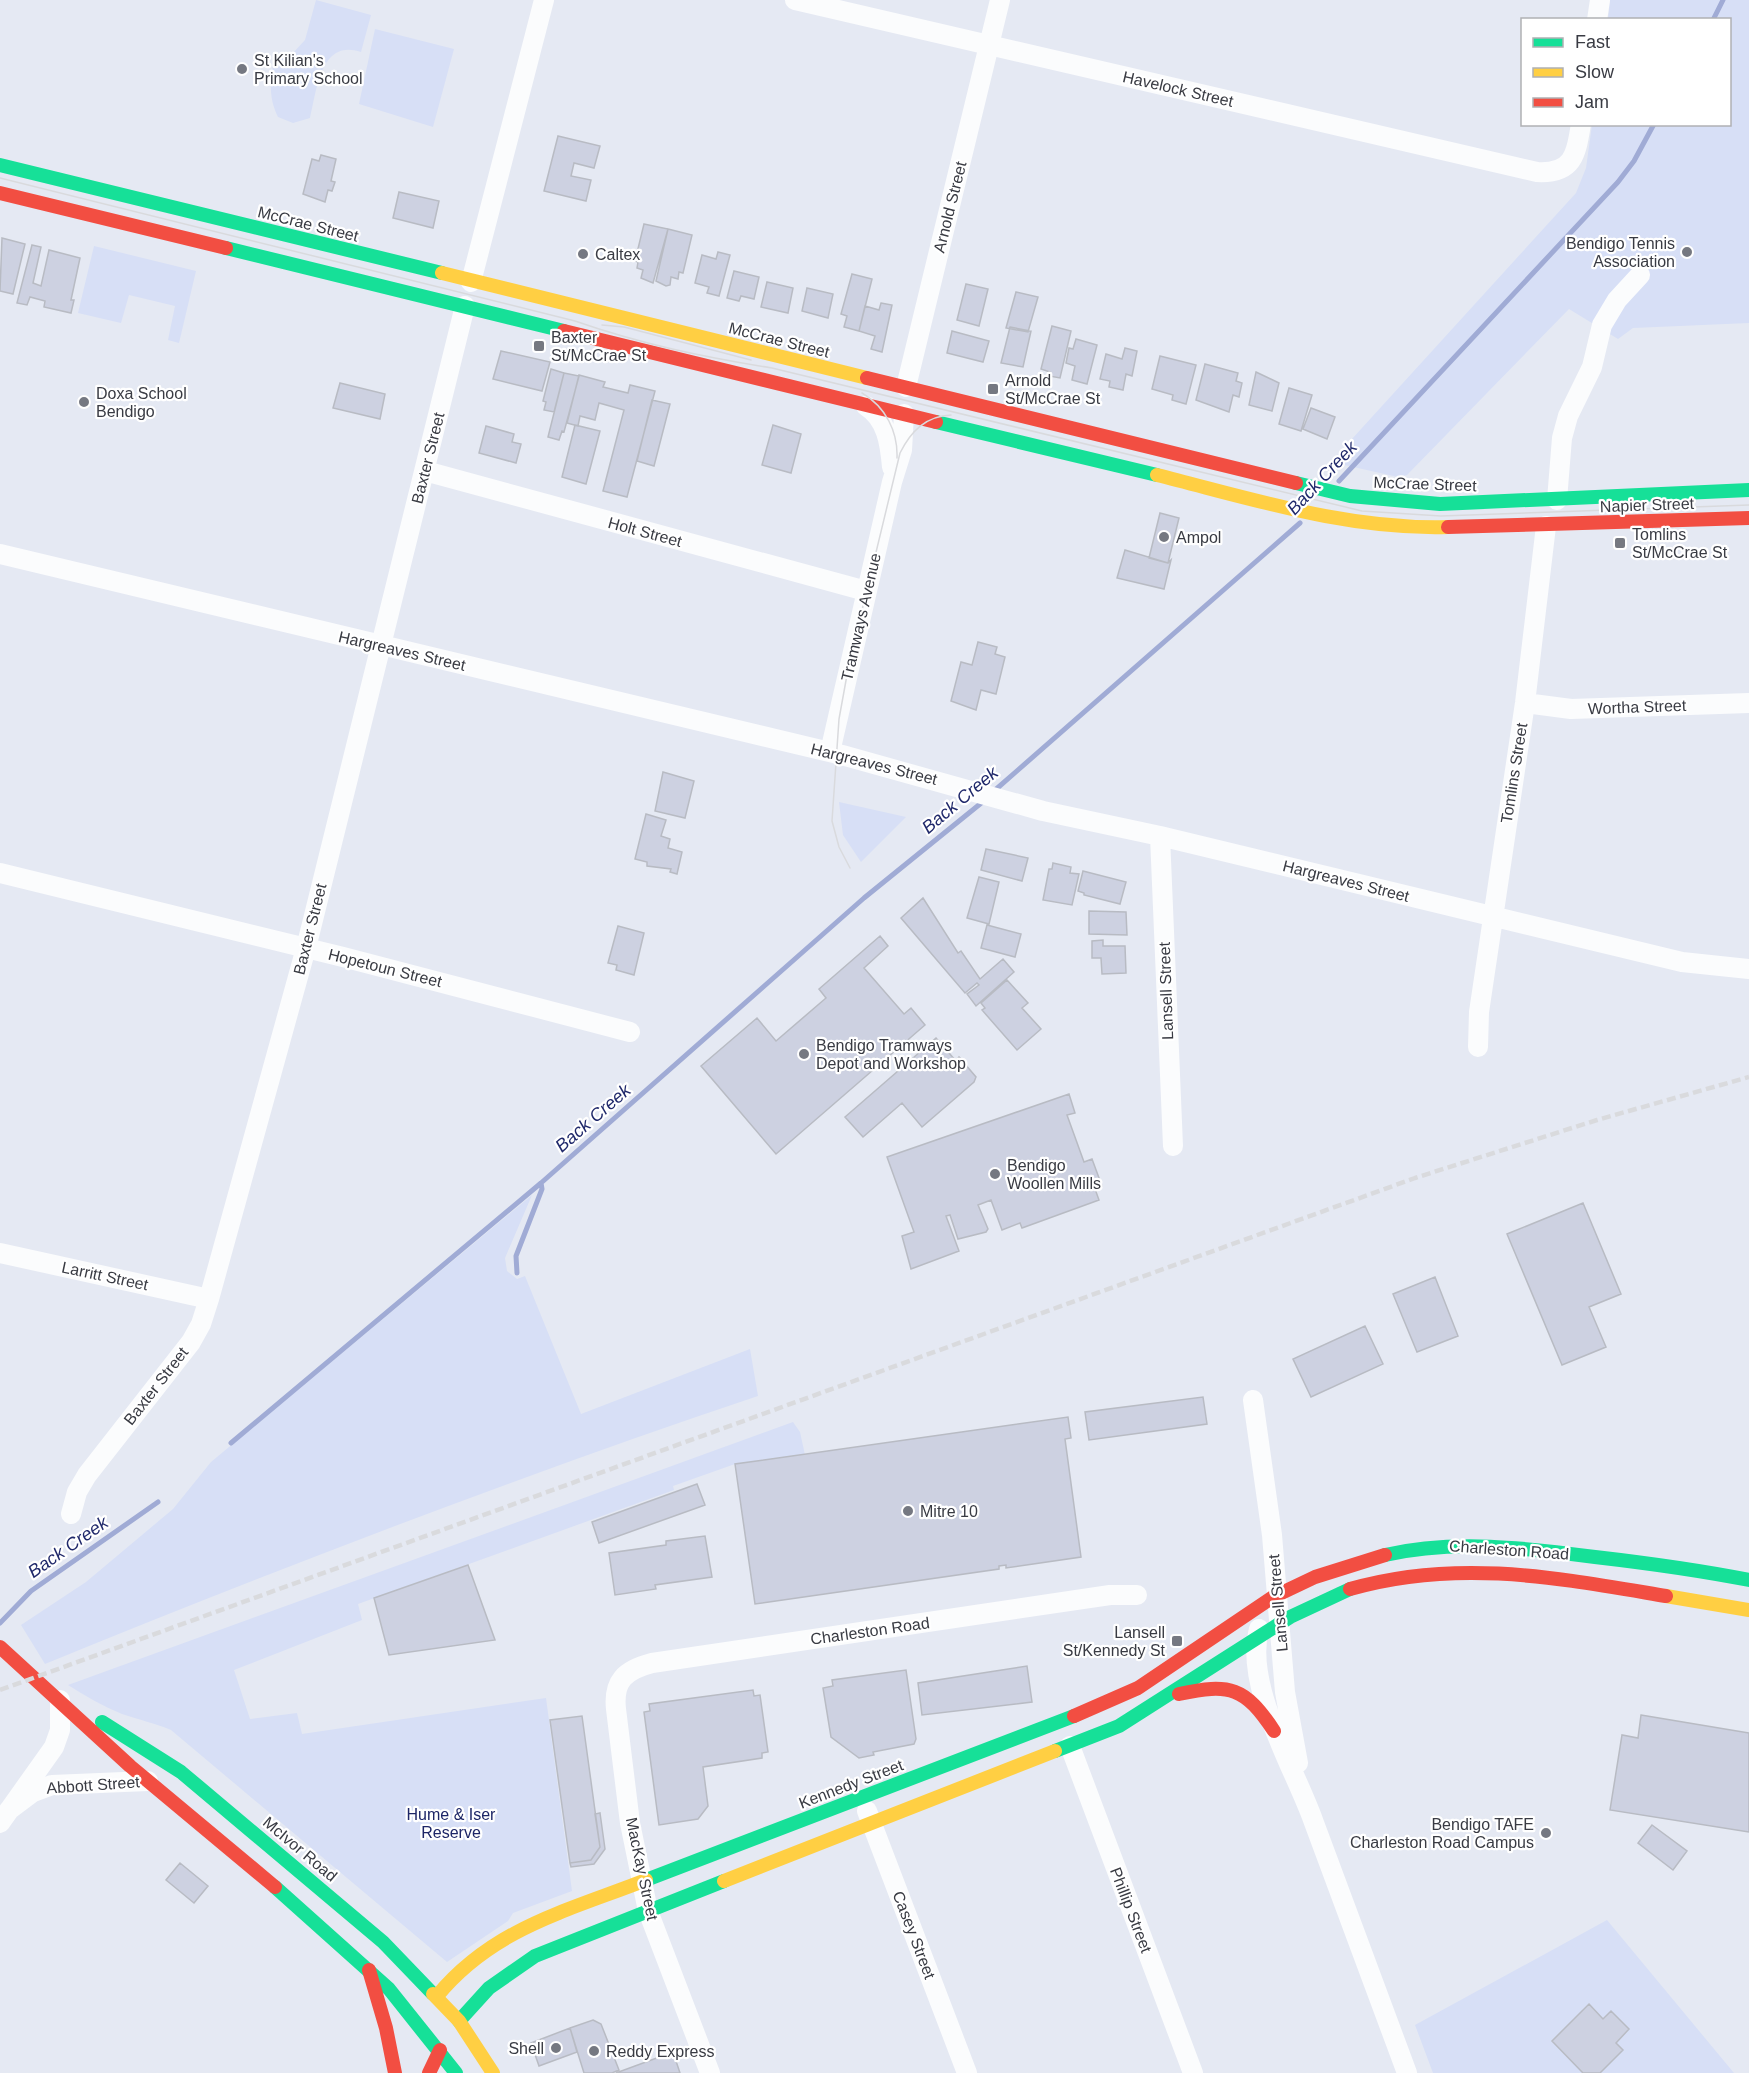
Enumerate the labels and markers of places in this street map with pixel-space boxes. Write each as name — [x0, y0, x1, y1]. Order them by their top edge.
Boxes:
place label: St Kilian's Primary School — [254, 52, 362, 87]
marker: St Kilian's Primary School — [235, 62, 249, 76]
place label: Bendigo Tennis Association — [1566, 235, 1675, 270]
marker: Bendigo Tennis Association — [1680, 245, 1694, 259]
place label: Caltex — [595, 246, 640, 263]
marker: Caltex — [576, 247, 590, 261]
place label: Baxter St/McCrae St — [551, 329, 647, 364]
marker: Baxter St/McCrae St — [532, 339, 546, 353]
place label: Arnold St/McCrae St — [1005, 372, 1101, 407]
marker: Arnold St/McCrae St — [986, 382, 1000, 396]
place label: Doxa School Bendigo — [96, 385, 187, 420]
marker: Doxa School Bendigo — [77, 395, 91, 409]
place label: Tomlins St/McCrae St — [1632, 526, 1728, 561]
place label: Ampol — [1176, 529, 1221, 546]
marker: Ampol — [1157, 530, 1171, 544]
marker: Tomlins St/McCrae St — [1613, 536, 1627, 550]
place label: Bendigo Tramways Depot and Workshop — [816, 1037, 966, 1072]
marker: Bendigo Tramways Depot and Workshop — [797, 1047, 811, 1061]
place label: Bendigo Woollen Mills — [1007, 1157, 1101, 1192]
marker: Bendigo Woollen Mills — [988, 1167, 1002, 1181]
place label: Mitre 10 — [920, 1503, 978, 1520]
marker: Mitre 10 — [901, 1504, 915, 1518]
place label: Lansell St/Kennedy St — [1063, 1624, 1166, 1659]
marker: Lansell St/Kennedy St — [1170, 1634, 1184, 1648]
place label: Bendigo TAFE Charleston Road Campus — [1350, 1816, 1534, 1851]
marker: Bendigo TAFE Charleston Road Campus — [1539, 1826, 1553, 1840]
place label: Shell — [508, 2040, 544, 2057]
marker: Shell — [549, 2041, 563, 2055]
place label: Reddy Express — [606, 2043, 715, 2060]
marker: Reddy Express — [587, 2044, 601, 2058]

